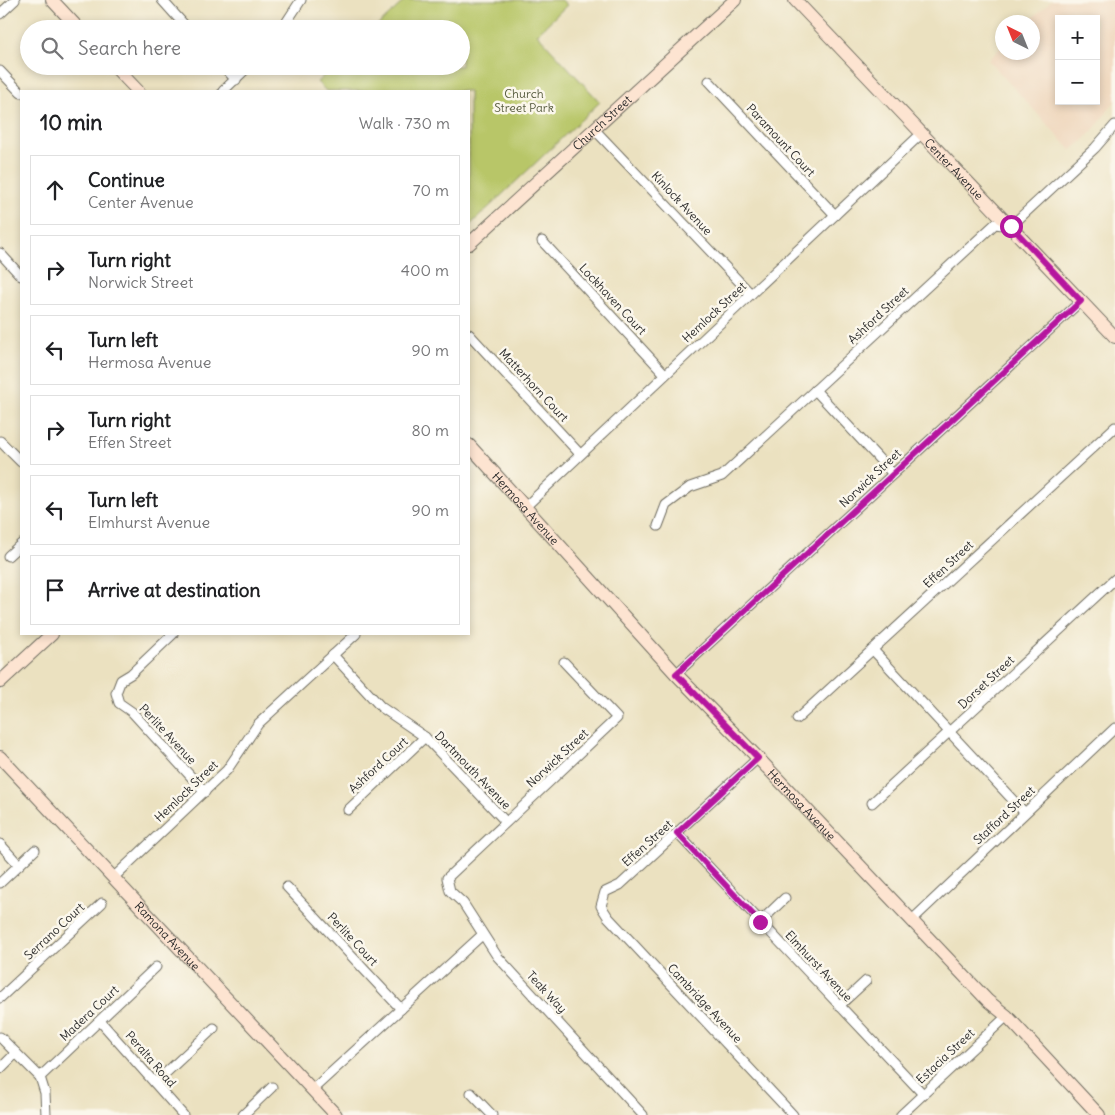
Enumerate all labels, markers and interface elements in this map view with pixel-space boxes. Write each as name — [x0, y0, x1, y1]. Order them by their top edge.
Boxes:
north arrow — [995, 15, 1040, 60]
map controls — [1055, 15, 1100, 105]
button: + — [1055, 15, 1100, 60]
search box — [20, 20, 470, 75]
icon: search — [38, 34, 66, 62]
text: Search here — [78, 36, 181, 60]
button: − — [1055, 60, 1100, 105]
park label: Church Street Park — [494, 86, 554, 115]
street label: Church Street — [569, 92, 634, 153]
street label: Paramount Court — [743, 101, 819, 179]
text: 10 min — [40, 109, 102, 136]
text: Walk · 730 m — [359, 113, 450, 133]
street label: Center Avenue — [922, 135, 987, 203]
text: Continue — [88, 168, 165, 192]
street label: Kinlock Avenue — [649, 168, 715, 238]
icon: ahead — [41, 176, 69, 204]
text: 70 m — [413, 180, 449, 200]
text: Center Avenue — [88, 192, 194, 212]
route start — [1000, 215, 1023, 238]
text: Turn right — [88, 248, 171, 272]
icon: right — [41, 256, 69, 284]
text: 400 m — [401, 260, 449, 280]
street label: Lockhaven Court — [576, 260, 650, 338]
text: Norwick Street — [88, 272, 193, 292]
street label: Hemlock Street — [679, 279, 749, 345]
street label: Ashford Street — [845, 283, 911, 347]
text: Turn left — [88, 328, 158, 352]
icon: left — [41, 336, 69, 364]
text: 90 m — [411, 340, 449, 360]
street label: Matterhorn Court — [496, 345, 572, 425]
text: Hermosa Avenue — [88, 352, 211, 372]
text: Turn right — [88, 408, 171, 432]
icon: right — [41, 416, 69, 444]
text: 80 m — [411, 420, 449, 440]
text: Effen Street — [88, 432, 172, 452]
street label: Norwick Street — [836, 446, 904, 510]
street label: Hermosa Avenue — [489, 469, 563, 547]
text: Turn left — [88, 488, 158, 512]
icon: left — [41, 496, 69, 524]
text: 90 m — [411, 500, 449, 520]
text: Elmhurst Avenue — [88, 512, 210, 532]
street label: Effen Street — [920, 537, 976, 591]
icon: arrive — [41, 576, 69, 604]
text: Arrive at destination — [88, 578, 261, 602]
street label: Dorset Street — [955, 652, 1017, 712]
street label: Perlite Avenue — [136, 701, 200, 767]
street label: Norwick Street — [523, 726, 591, 790]
street label: Dartmouth Avenue — [432, 728, 514, 812]
street label: Ashford Court — [345, 734, 411, 796]
street label: Hemlock Street — [151, 757, 221, 825]
street label: Hermosa Avenue — [765, 766, 839, 843]
street label: Stafford Street — [970, 783, 1038, 847]
street label: Effen Street — [619, 816, 675, 870]
street label: Ramona Avenue — [132, 898, 203, 973]
street label: Serrano Court — [21, 899, 87, 963]
street label: Perlite Court — [325, 909, 381, 969]
route end — [749, 911, 772, 934]
street label: Elmhurst Avenue — [782, 927, 856, 1005]
street label: Cambridge Avenue — [664, 960, 746, 1046]
street label: Teak Way — [524, 968, 570, 1016]
street label: Madera Court — [57, 982, 121, 1044]
street label: Estacia Street — [913, 1025, 977, 1087]
street label: Peralta Road — [123, 1028, 179, 1090]

